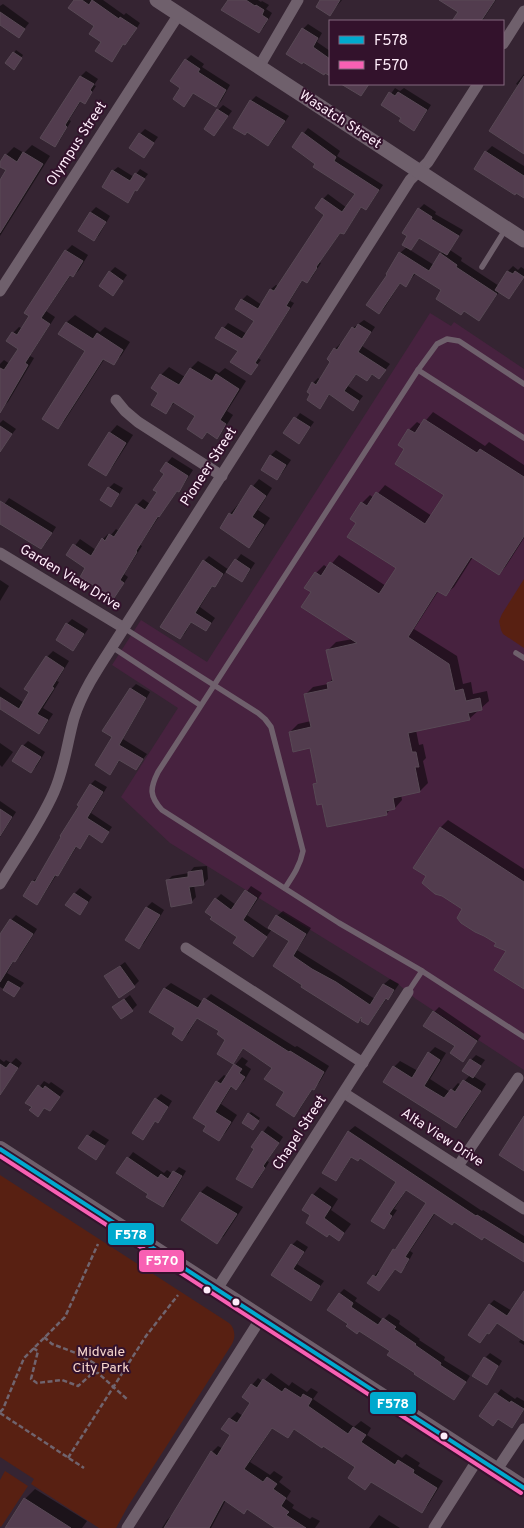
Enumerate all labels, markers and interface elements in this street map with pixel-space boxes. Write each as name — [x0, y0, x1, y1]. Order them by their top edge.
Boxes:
legend — [329, 20, 504, 85]
text: F578 — [374, 32, 408, 51]
text: F570 — [374, 57, 408, 76]
street label: Wasatch Street — [296, 87, 384, 153]
street label: Olympus Street — [43, 98, 111, 190]
street label: Pioneer Street — [177, 424, 241, 510]
street label: Garden View Drive — [16, 541, 124, 615]
street label: Chapel Street — [270, 1092, 330, 1174]
street label: Alta View Drive — [398, 1105, 486, 1171]
line badge: F578 — [107, 1222, 155, 1246]
text: F578 — [115, 1227, 147, 1244]
line badge: F570 — [138, 1249, 185, 1273]
text: F570 — [145, 1253, 179, 1270]
unlabelled marker — [202, 1285, 212, 1295]
unlabelled marker — [231, 1297, 241, 1307]
park label: Midvale City Park — [72, 1344, 130, 1377]
line badge: F578 — [369, 1391, 417, 1415]
text: F578 — [377, 1396, 409, 1413]
unlabelled marker — [439, 1431, 449, 1441]

